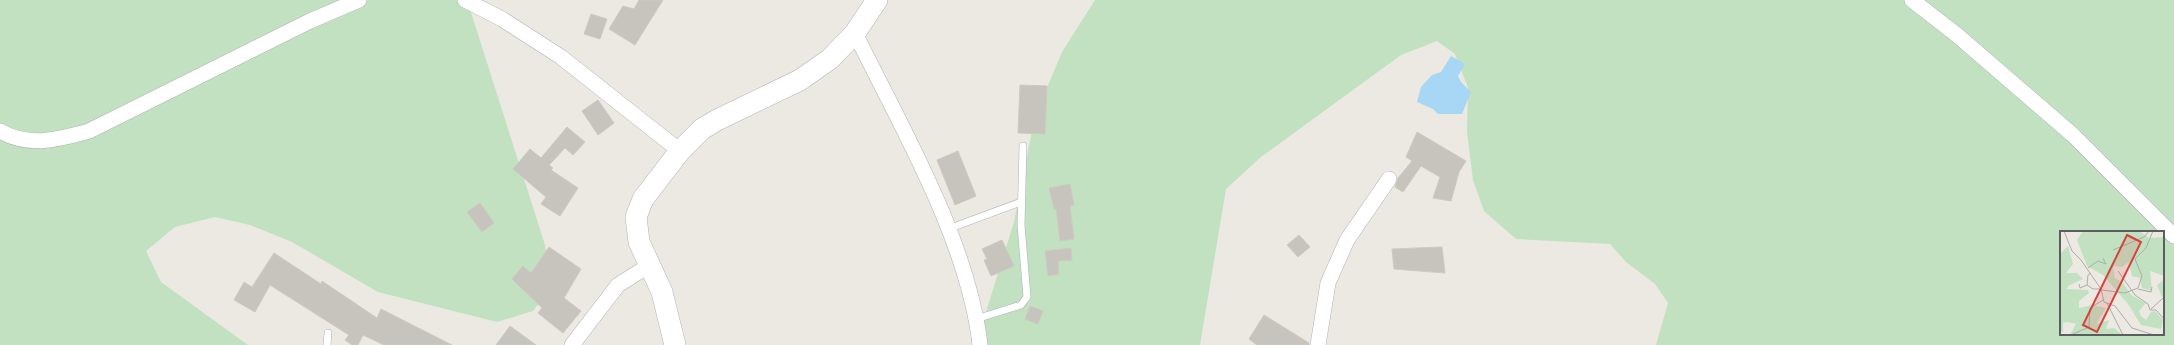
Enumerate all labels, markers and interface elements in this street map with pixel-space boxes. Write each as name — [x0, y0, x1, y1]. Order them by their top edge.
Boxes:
inset map — [2060, 231, 2164, 335]

